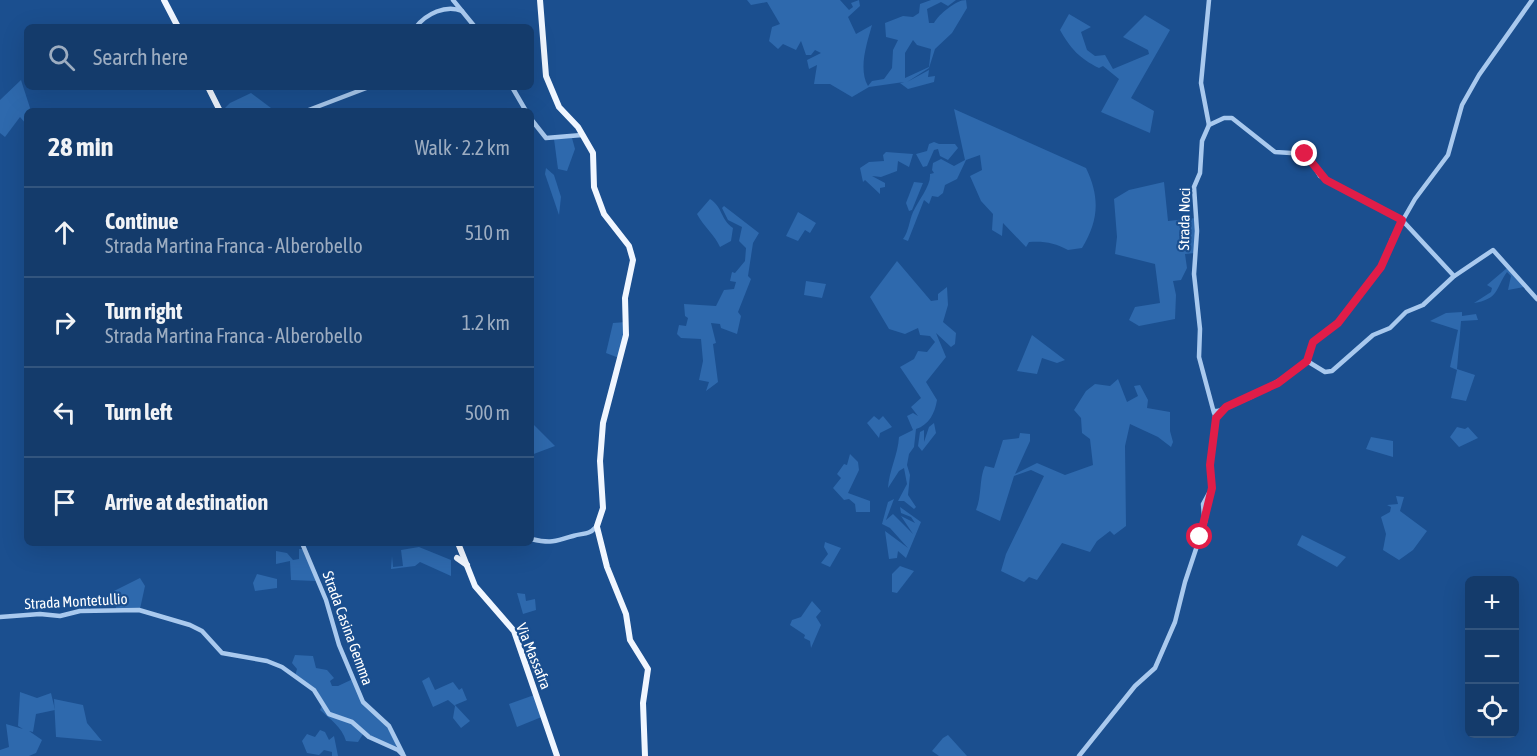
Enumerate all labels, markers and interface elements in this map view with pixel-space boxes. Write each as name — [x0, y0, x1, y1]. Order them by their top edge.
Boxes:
search box — [24, 24, 534, 90]
icon: search — [45, 41, 78, 74]
text: Search here — [93, 44, 188, 70]
text: 28 min — [48, 132, 113, 162]
text: Walk · 2.2 km — [415, 136, 510, 159]
route end — [1291, 140, 1317, 166]
street label: Strada Noci — [1175, 187, 1193, 251]
text: Continue — [105, 208, 179, 234]
icon: ahead — [48, 216, 81, 249]
text: 510 m — [465, 221, 510, 244]
text: Strada Martina Franca - Alberobello — [105, 234, 363, 257]
text: Turn right — [105, 298, 182, 324]
icon: right — [48, 306, 81, 339]
text: 1.2 km — [462, 311, 510, 334]
text: Strada Martina Franca - Alberobello — [105, 324, 363, 347]
icon: left — [48, 396, 81, 429]
text: Turn left — [105, 399, 172, 425]
text: 500 m — [465, 401, 510, 424]
icon: arrive — [48, 486, 81, 519]
text: Arrive at destination — [105, 489, 268, 515]
route start — [1186, 523, 1212, 549]
street label: Strada Casina Gemma — [319, 569, 377, 687]
map controls — [1465, 576, 1519, 738]
button: + — [1465, 576, 1519, 630]
street label: Strada Montetullio — [24, 590, 128, 612]
street label: Via Massafra — [513, 621, 555, 691]
button: − — [1465, 630, 1519, 684]
button: locate — [1465, 684, 1519, 738]

